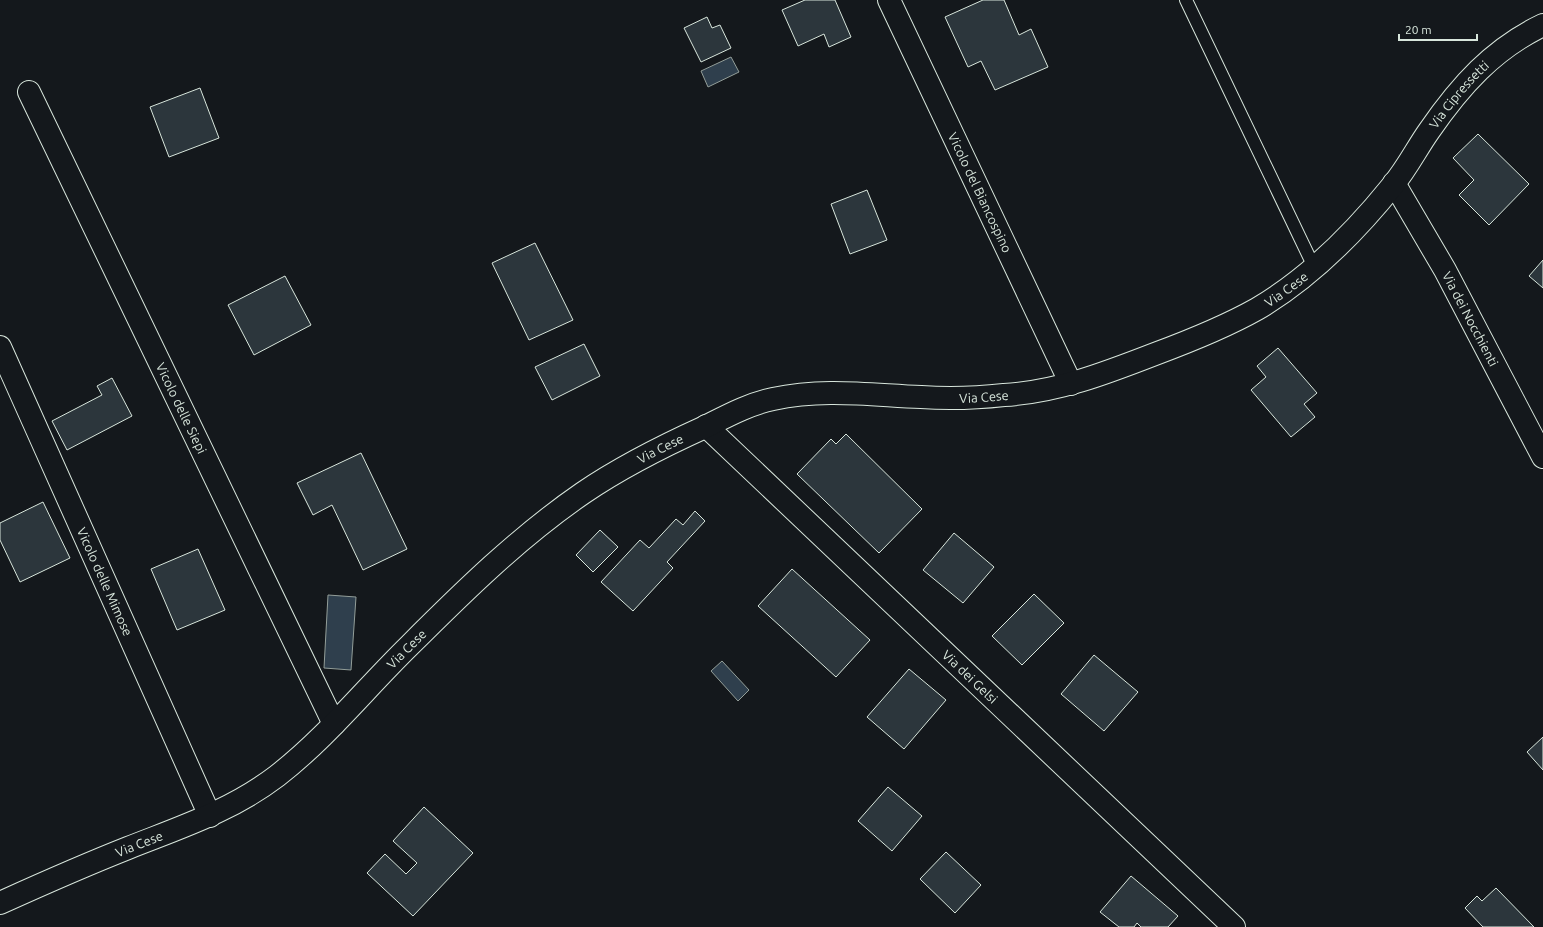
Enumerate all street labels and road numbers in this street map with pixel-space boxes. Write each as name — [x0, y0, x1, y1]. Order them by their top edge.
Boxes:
street label: Via Cipressetti — [1426, 58, 1491, 131]
street label: Vicolo del Biancospino — [946, 130, 1015, 255]
street label: Via Cese — [1262, 269, 1310, 310]
street label: Via dei Nocchienti — [1440, 269, 1501, 369]
street label: Vicolo delle Siepi — [154, 360, 209, 456]
street label: Via Cese — [959, 388, 1009, 405]
street label: Via Cese — [635, 431, 685, 466]
street label: Vicolo delle Mimose — [75, 525, 135, 638]
street label: Via Cese — [384, 626, 429, 671]
street label: Via dei Gelsi — [940, 647, 1000, 706]
street label: Via Cese — [113, 828, 165, 859]

